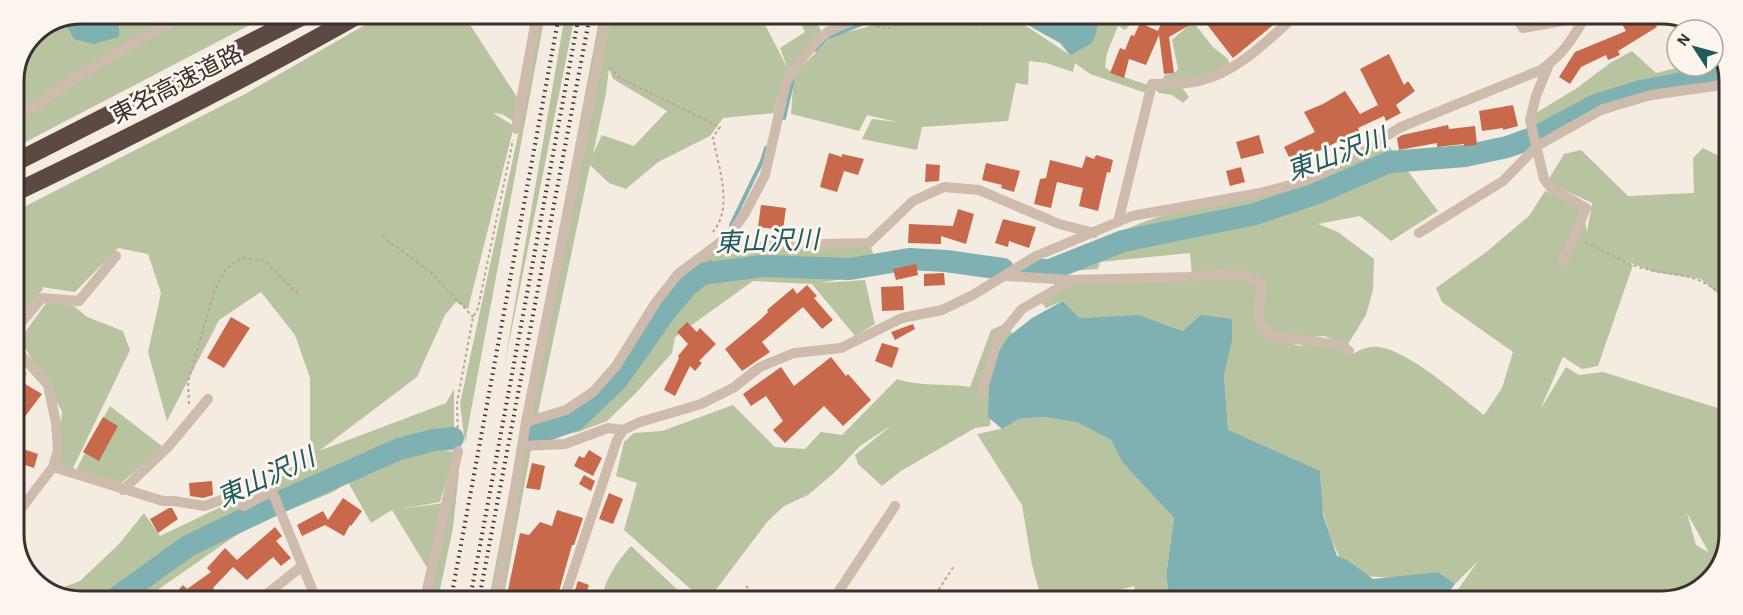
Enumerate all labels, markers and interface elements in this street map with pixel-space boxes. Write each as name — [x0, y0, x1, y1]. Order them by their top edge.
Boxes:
north arrow — [1665, 18, 1725, 78]
text: N — [1674, 31, 1693, 49]
street label: 東名高速道路 — [106, 40, 247, 128]
water label: 東山沢川 — [1283, 123, 1393, 185]
water label: 東山沢川 — [715, 226, 822, 257]
water label: 東山沢川 — [213, 442, 321, 512]

